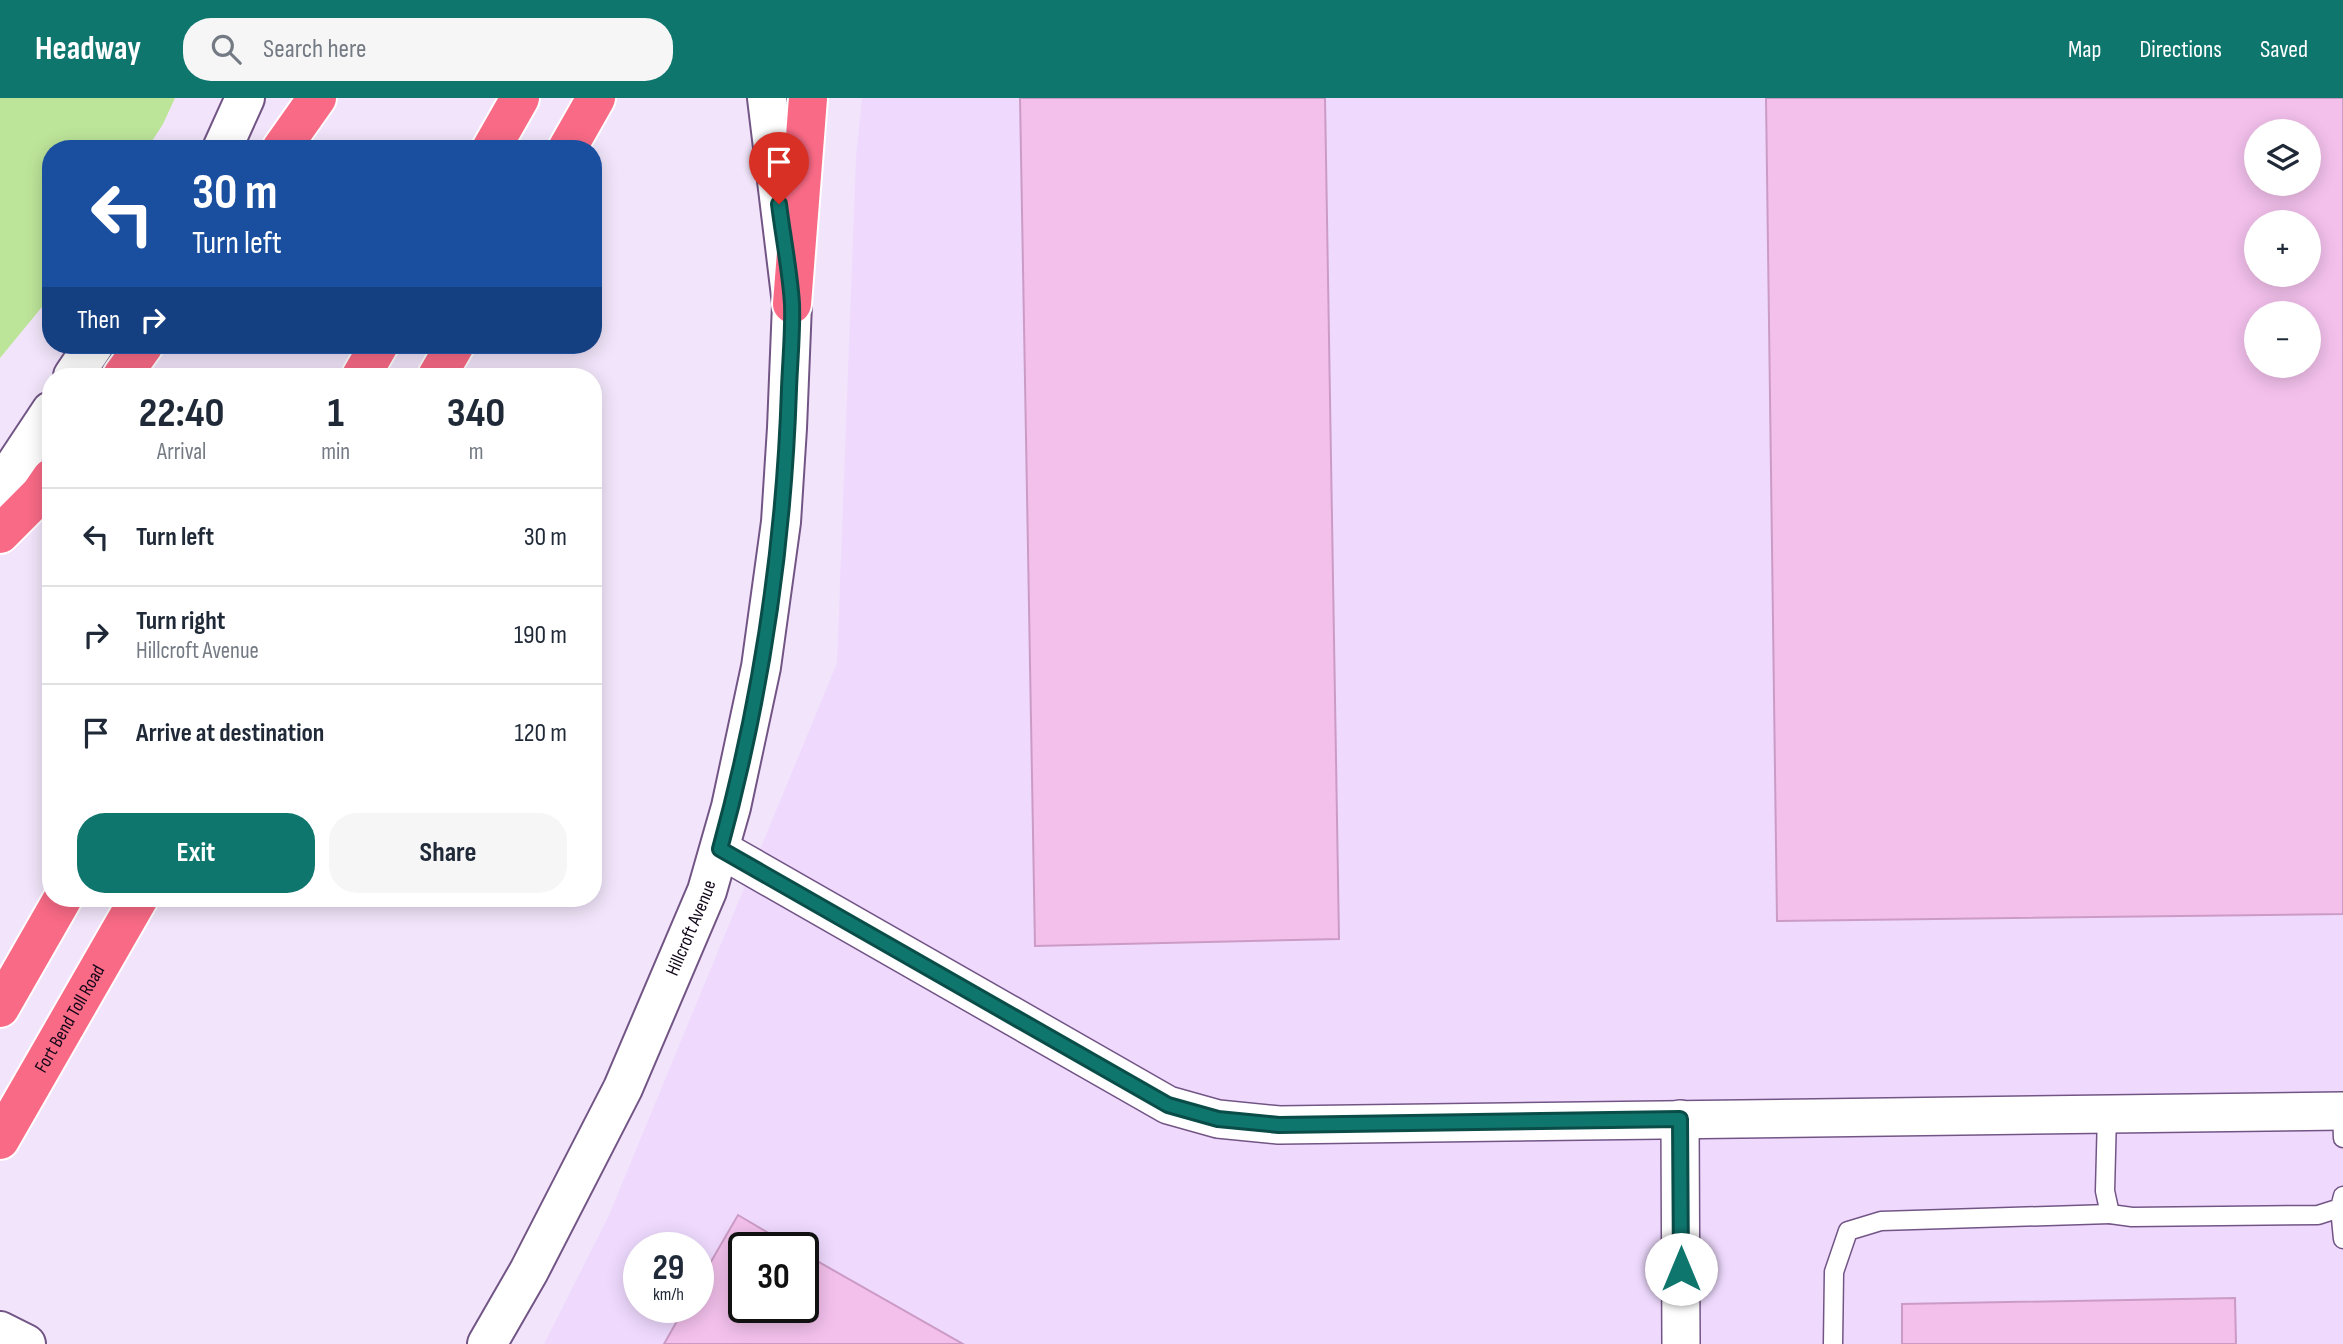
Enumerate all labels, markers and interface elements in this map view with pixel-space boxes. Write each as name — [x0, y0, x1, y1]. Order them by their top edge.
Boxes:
search box — [183, 18, 673, 81]
text: Headway — [35, 29, 141, 69]
icon: search — [207, 30, 245, 68]
text: Search here — [263, 34, 366, 65]
text: Map — [2068, 35, 2101, 64]
text: Directions — [2139, 35, 2222, 64]
text: Saved — [2260, 35, 2308, 64]
map controls — [2244, 119, 2321, 378]
button: layers — [2244, 119, 2321, 196]
pin — [749, 132, 809, 204]
icon: arrive — [760, 143, 798, 181]
text: 30 m — [192, 164, 277, 223]
icon: left — [77, 168, 168, 259]
button: + — [2244, 210, 2321, 287]
text: Turn left — [192, 224, 282, 263]
icon: right — [134, 301, 172, 339]
button: − — [2244, 301, 2321, 378]
text: Then — [77, 305, 120, 336]
text: 22:40 — [139, 388, 224, 439]
text: 1 — [327, 388, 344, 439]
text: 340 — [447, 388, 505, 439]
text: Arrival — [157, 438, 206, 466]
text: min — [321, 438, 350, 466]
text: m — [469, 438, 483, 466]
icon: left — [77, 518, 115, 556]
text: Turn left — [136, 522, 214, 553]
text: 30 m — [524, 522, 567, 553]
text: Turn right — [136, 606, 225, 637]
icon: right — [77, 616, 115, 654]
text: 190 m — [514, 620, 567, 651]
text: Hillcroft Avenue — [136, 637, 259, 665]
icon: arrive — [77, 714, 115, 752]
text: Arrive at destination — [136, 718, 324, 749]
text: 120 m — [514, 718, 567, 749]
button: Exit — [77, 813, 315, 893]
button: Share — [329, 813, 567, 893]
street label: Hillcroft Avenue — [661, 878, 721, 979]
street label: Fort Bend Toll Road — [30, 961, 110, 1077]
speed limit sign: 30 — [728, 1232, 819, 1323]
position arrow — [1644, 1232, 1718, 1306]
text: 29 — [653, 1247, 684, 1290]
text: km/h — [653, 1284, 684, 1305]

